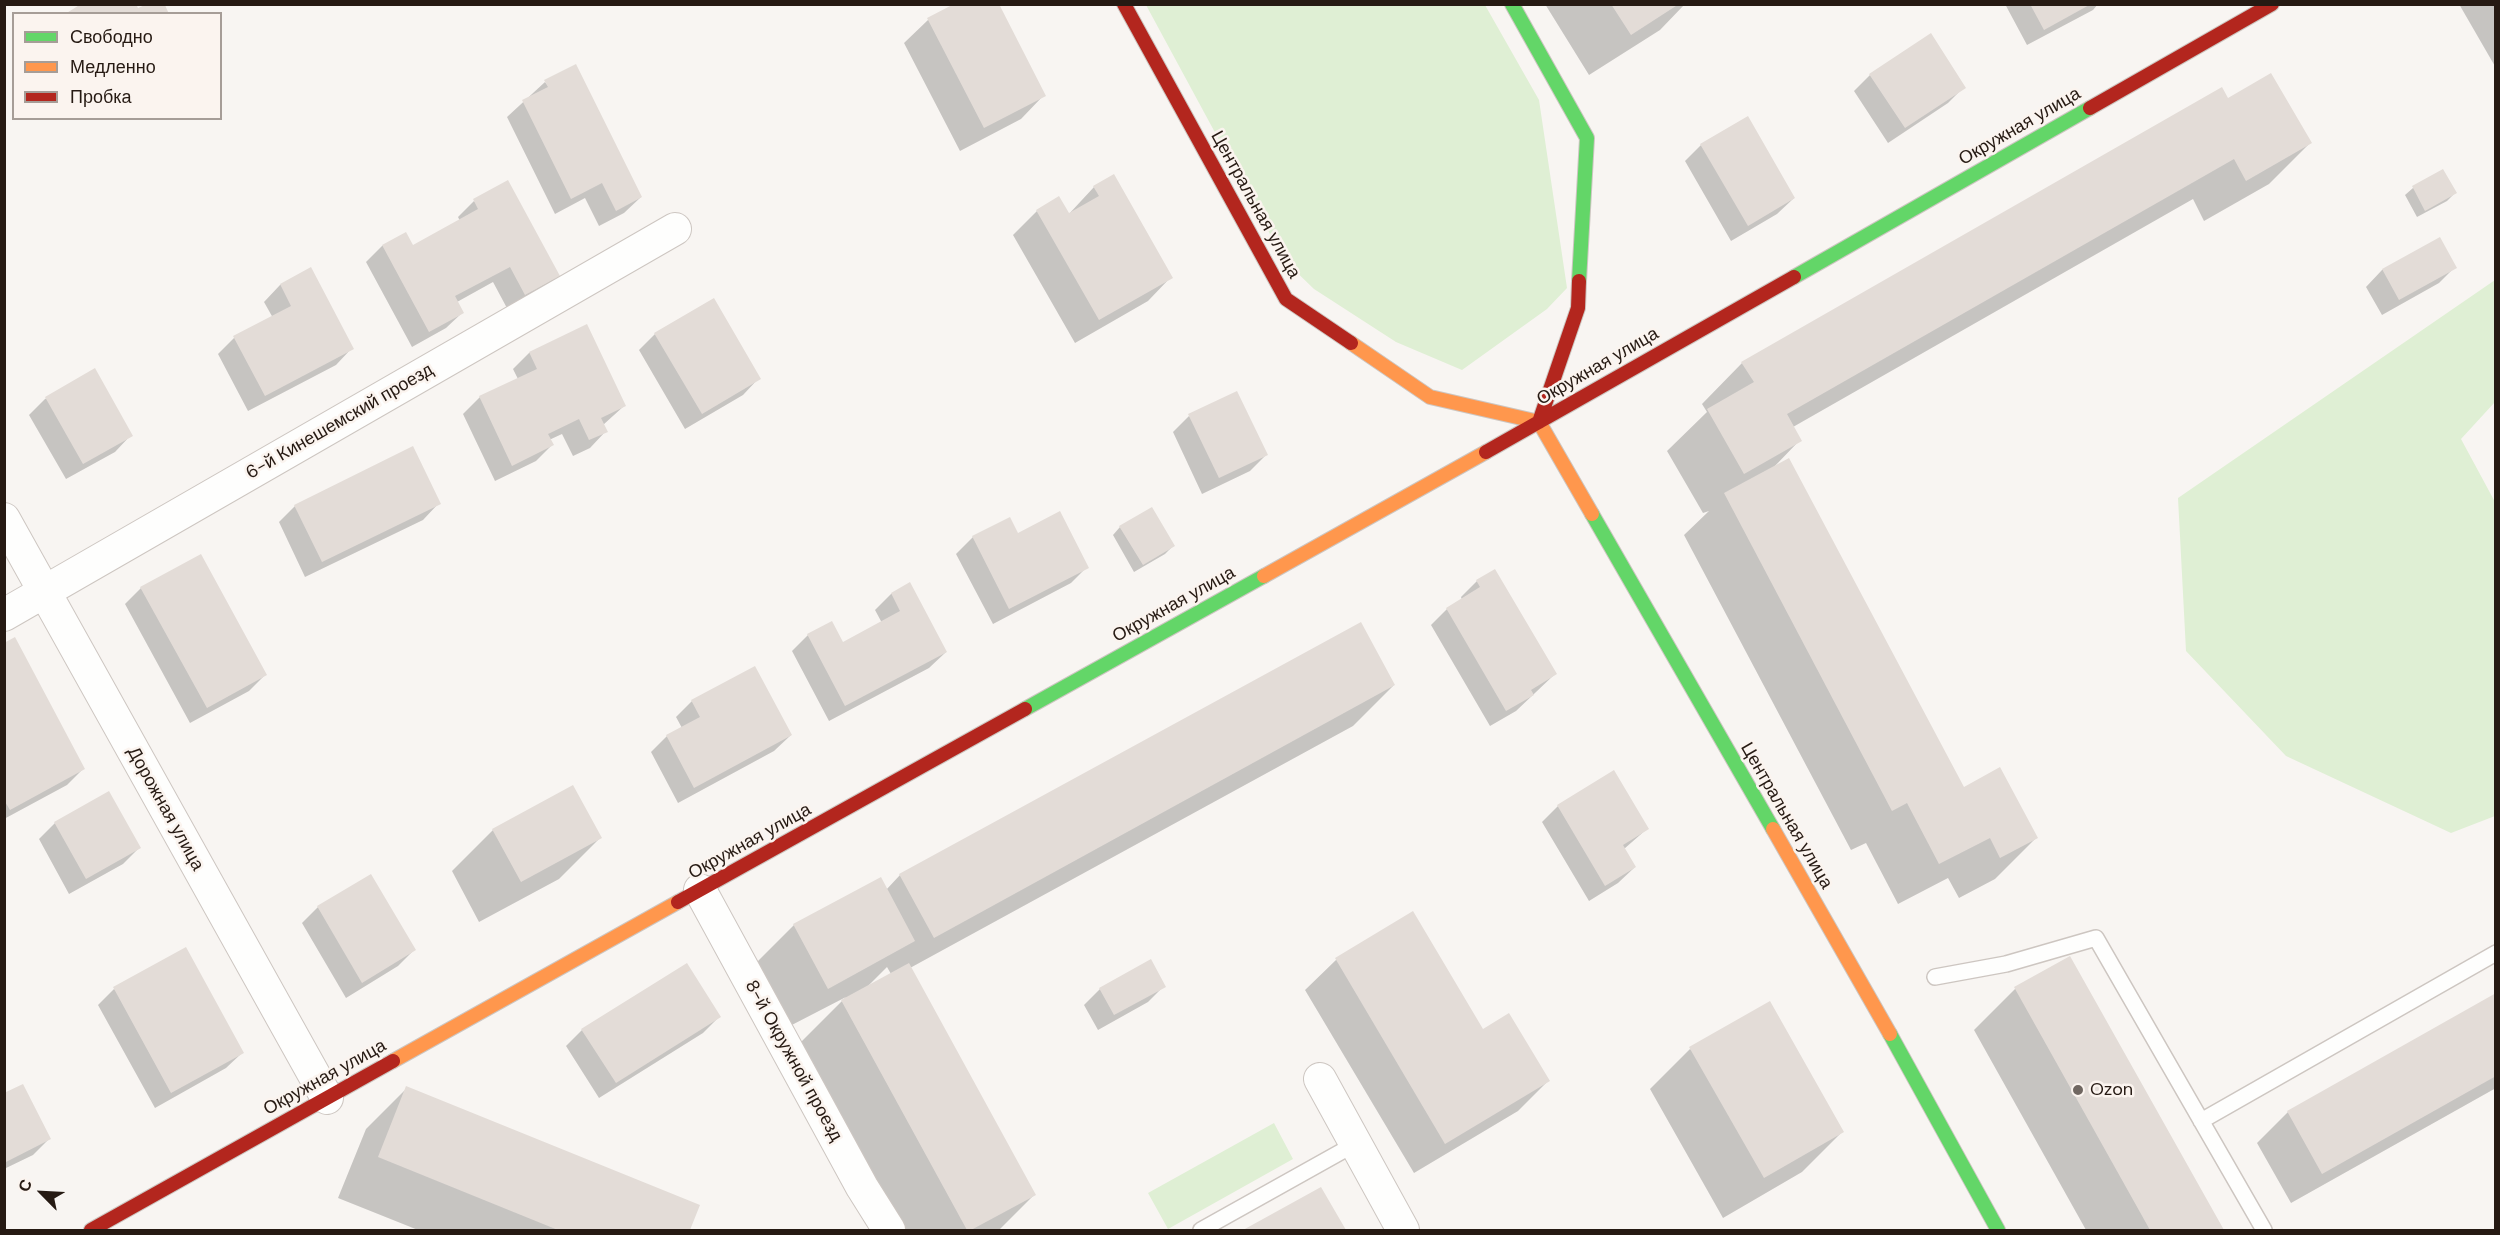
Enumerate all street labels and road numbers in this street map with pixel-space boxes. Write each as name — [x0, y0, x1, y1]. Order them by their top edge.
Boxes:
street label: Окружная улица — [1955, 83, 2085, 171]
street label: Центральная улица — [1205, 127, 1305, 283]
street label: Окружная улица — [1533, 323, 1663, 411]
street label: 6-й Кинешемский проезд — [242, 359, 438, 485]
street label: Окружная улица — [1109, 562, 1239, 648]
street label: Центральная улица — [1735, 739, 1837, 893]
street label: Дорожная улица — [122, 743, 208, 875]
street label: Окружная улица — [685, 799, 815, 885]
street label: 8-й Окружной проезд — [740, 977, 846, 1145]
street label: Окружная улица — [260, 1035, 390, 1121]

